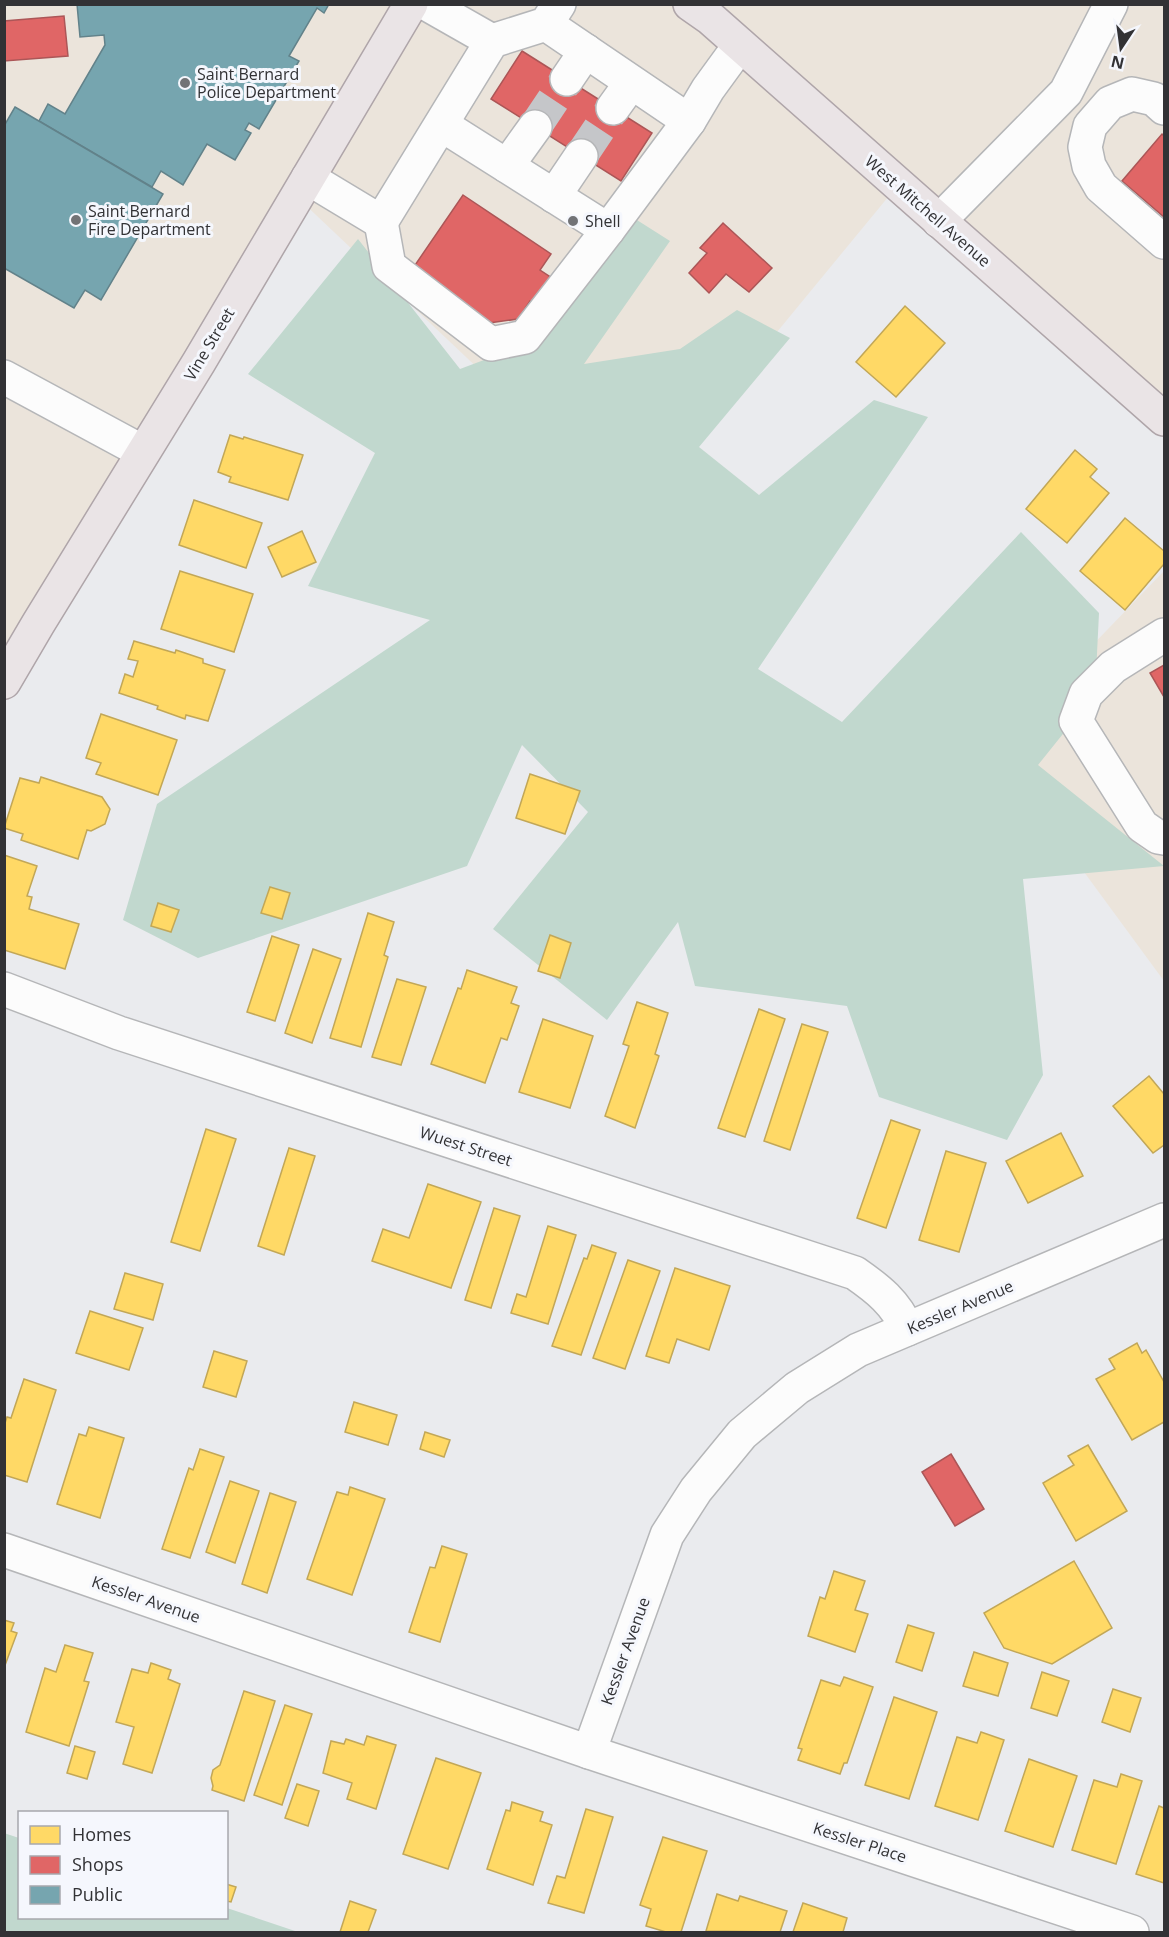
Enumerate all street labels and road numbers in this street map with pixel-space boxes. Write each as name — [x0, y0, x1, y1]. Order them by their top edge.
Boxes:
street label: West Mitchell Avenue — [860, 150, 996, 272]
street label: Vine Street — [179, 303, 239, 384]
street label: Wuest Street — [417, 1121, 515, 1171]
street label: Kessler Avenue — [903, 1275, 1017, 1339]
street label: Kessler Avenue — [89, 1570, 203, 1628]
street label: Kessler Avenue — [595, 1594, 655, 1708]
street label: Kessler Place — [810, 1817, 910, 1867]

